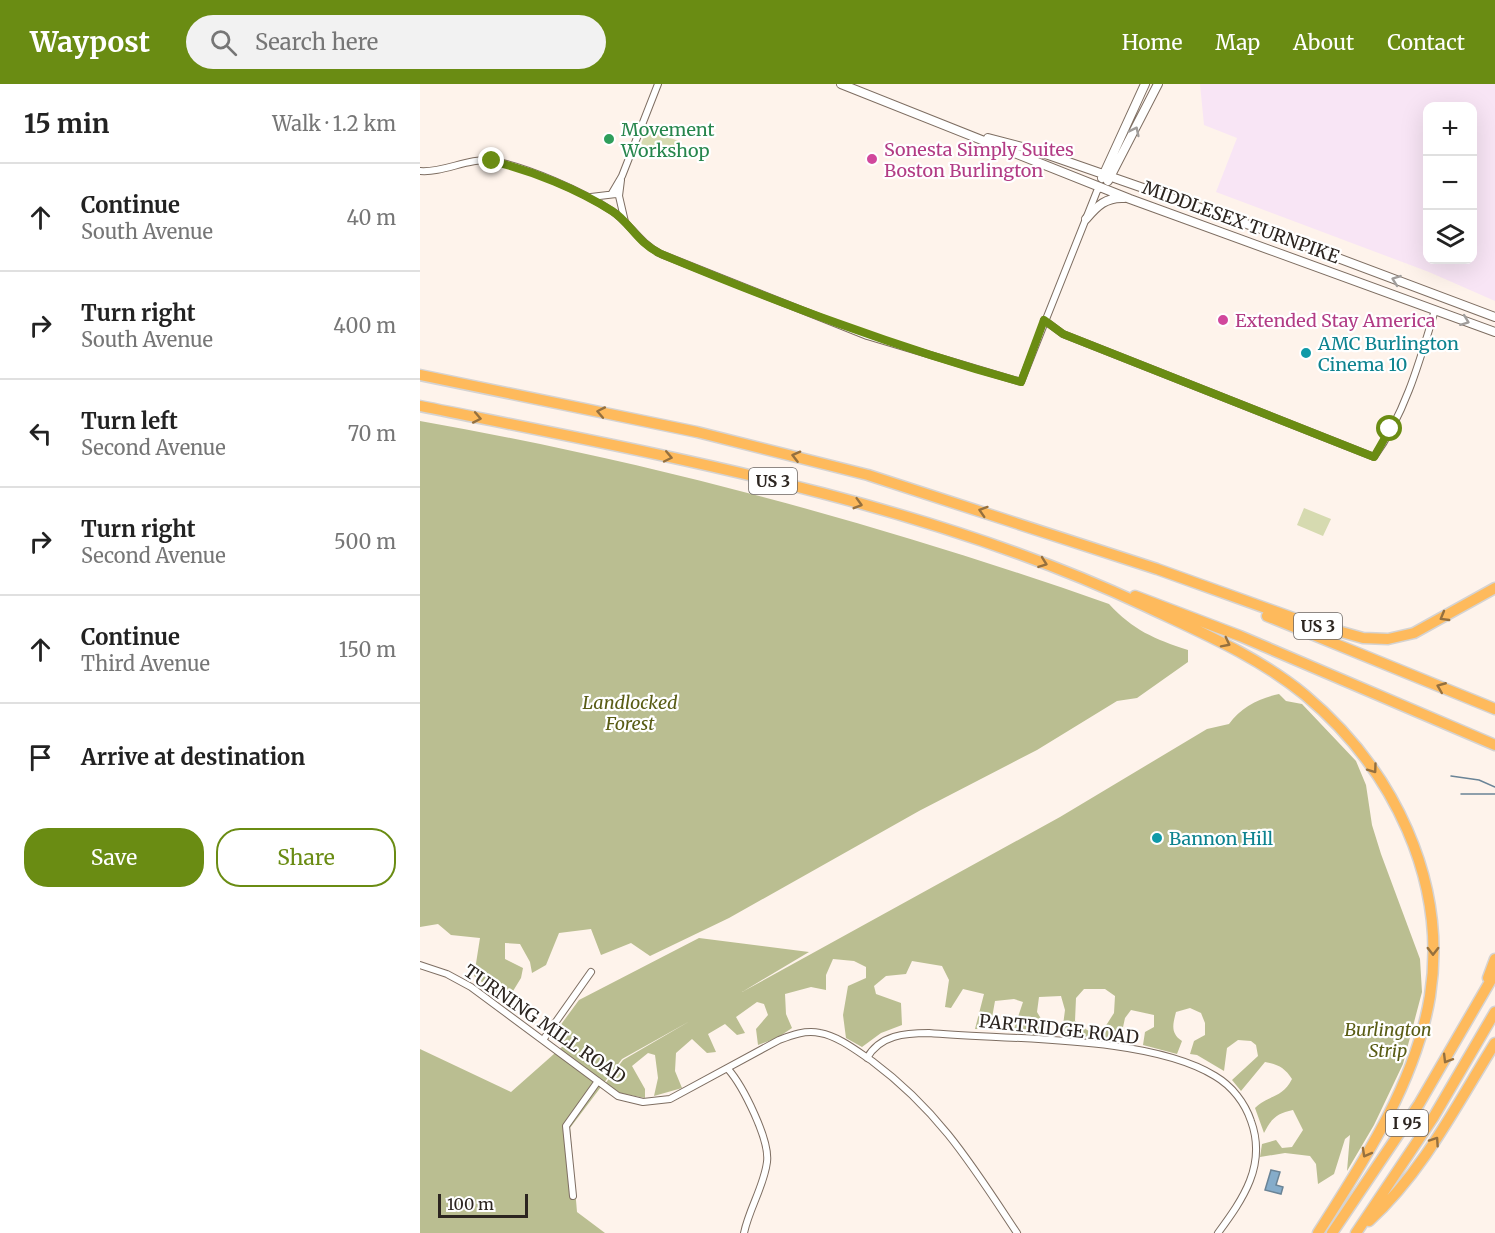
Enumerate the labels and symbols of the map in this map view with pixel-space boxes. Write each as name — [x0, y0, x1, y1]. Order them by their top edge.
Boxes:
place label: Movement Workshop — [620, 118, 714, 162]
one-way arrow — [1128, 126, 1139, 137]
marker: Movement Workshop — [602, 132, 616, 146]
place label: Sonesta Simply Suites Boston Burlington — [884, 138, 1074, 182]
route end — [478, 147, 504, 173]
marker: Sonesta Simply Suites Boston Burlington — [865, 152, 879, 166]
street label: MIDDLESEX TURNPIKE — [1139, 176, 1343, 269]
one-way arrow — [1391, 274, 1402, 287]
place label: Extended Stay America — [1235, 309, 1436, 332]
marker: Extended Stay America — [1216, 313, 1230, 327]
one-way arrow — [1459, 313, 1470, 326]
place label: AMC Burlington Cinema 10 — [1317, 332, 1459, 376]
marker: AMC Burlington Cinema 10 — [1299, 346, 1313, 360]
one-way arrow — [596, 406, 606, 419]
one-way arrow — [472, 411, 482, 424]
route start — [1376, 415, 1402, 441]
one-way arrow — [663, 450, 673, 463]
one-way arrow — [791, 451, 801, 464]
road number: US 3 — [749, 468, 797, 494]
one-way arrow — [852, 497, 862, 510]
one-way arrow — [978, 506, 989, 518]
one-way arrow — [1037, 556, 1048, 569]
one-way arrow — [1440, 610, 1450, 621]
road number: US 3 — [1294, 613, 1342, 639]
one-way arrow — [1220, 636, 1231, 647]
one-way arrow — [1436, 682, 1447, 694]
park label: Landlocked Forest — [583, 691, 678, 735]
one-way arrow — [1366, 762, 1377, 773]
place label: Bannon Hill — [1169, 827, 1273, 850]
marker: Bannon Hill — [1150, 831, 1164, 845]
one-way arrow — [1427, 946, 1439, 955]
street label: TURNING MILL ROAD — [459, 959, 631, 1089]
street label: PARTRIDGE ROAD — [978, 1009, 1140, 1049]
park label: Burlington Strip — [1344, 1018, 1432, 1062]
one-way arrow — [1442, 1053, 1454, 1063]
road number: I 95 — [1386, 1110, 1428, 1136]
one-way arrow — [1427, 1137, 1439, 1147]
one-way arrow — [1362, 1147, 1373, 1157]
scale bar — [438, 1191, 528, 1218]

